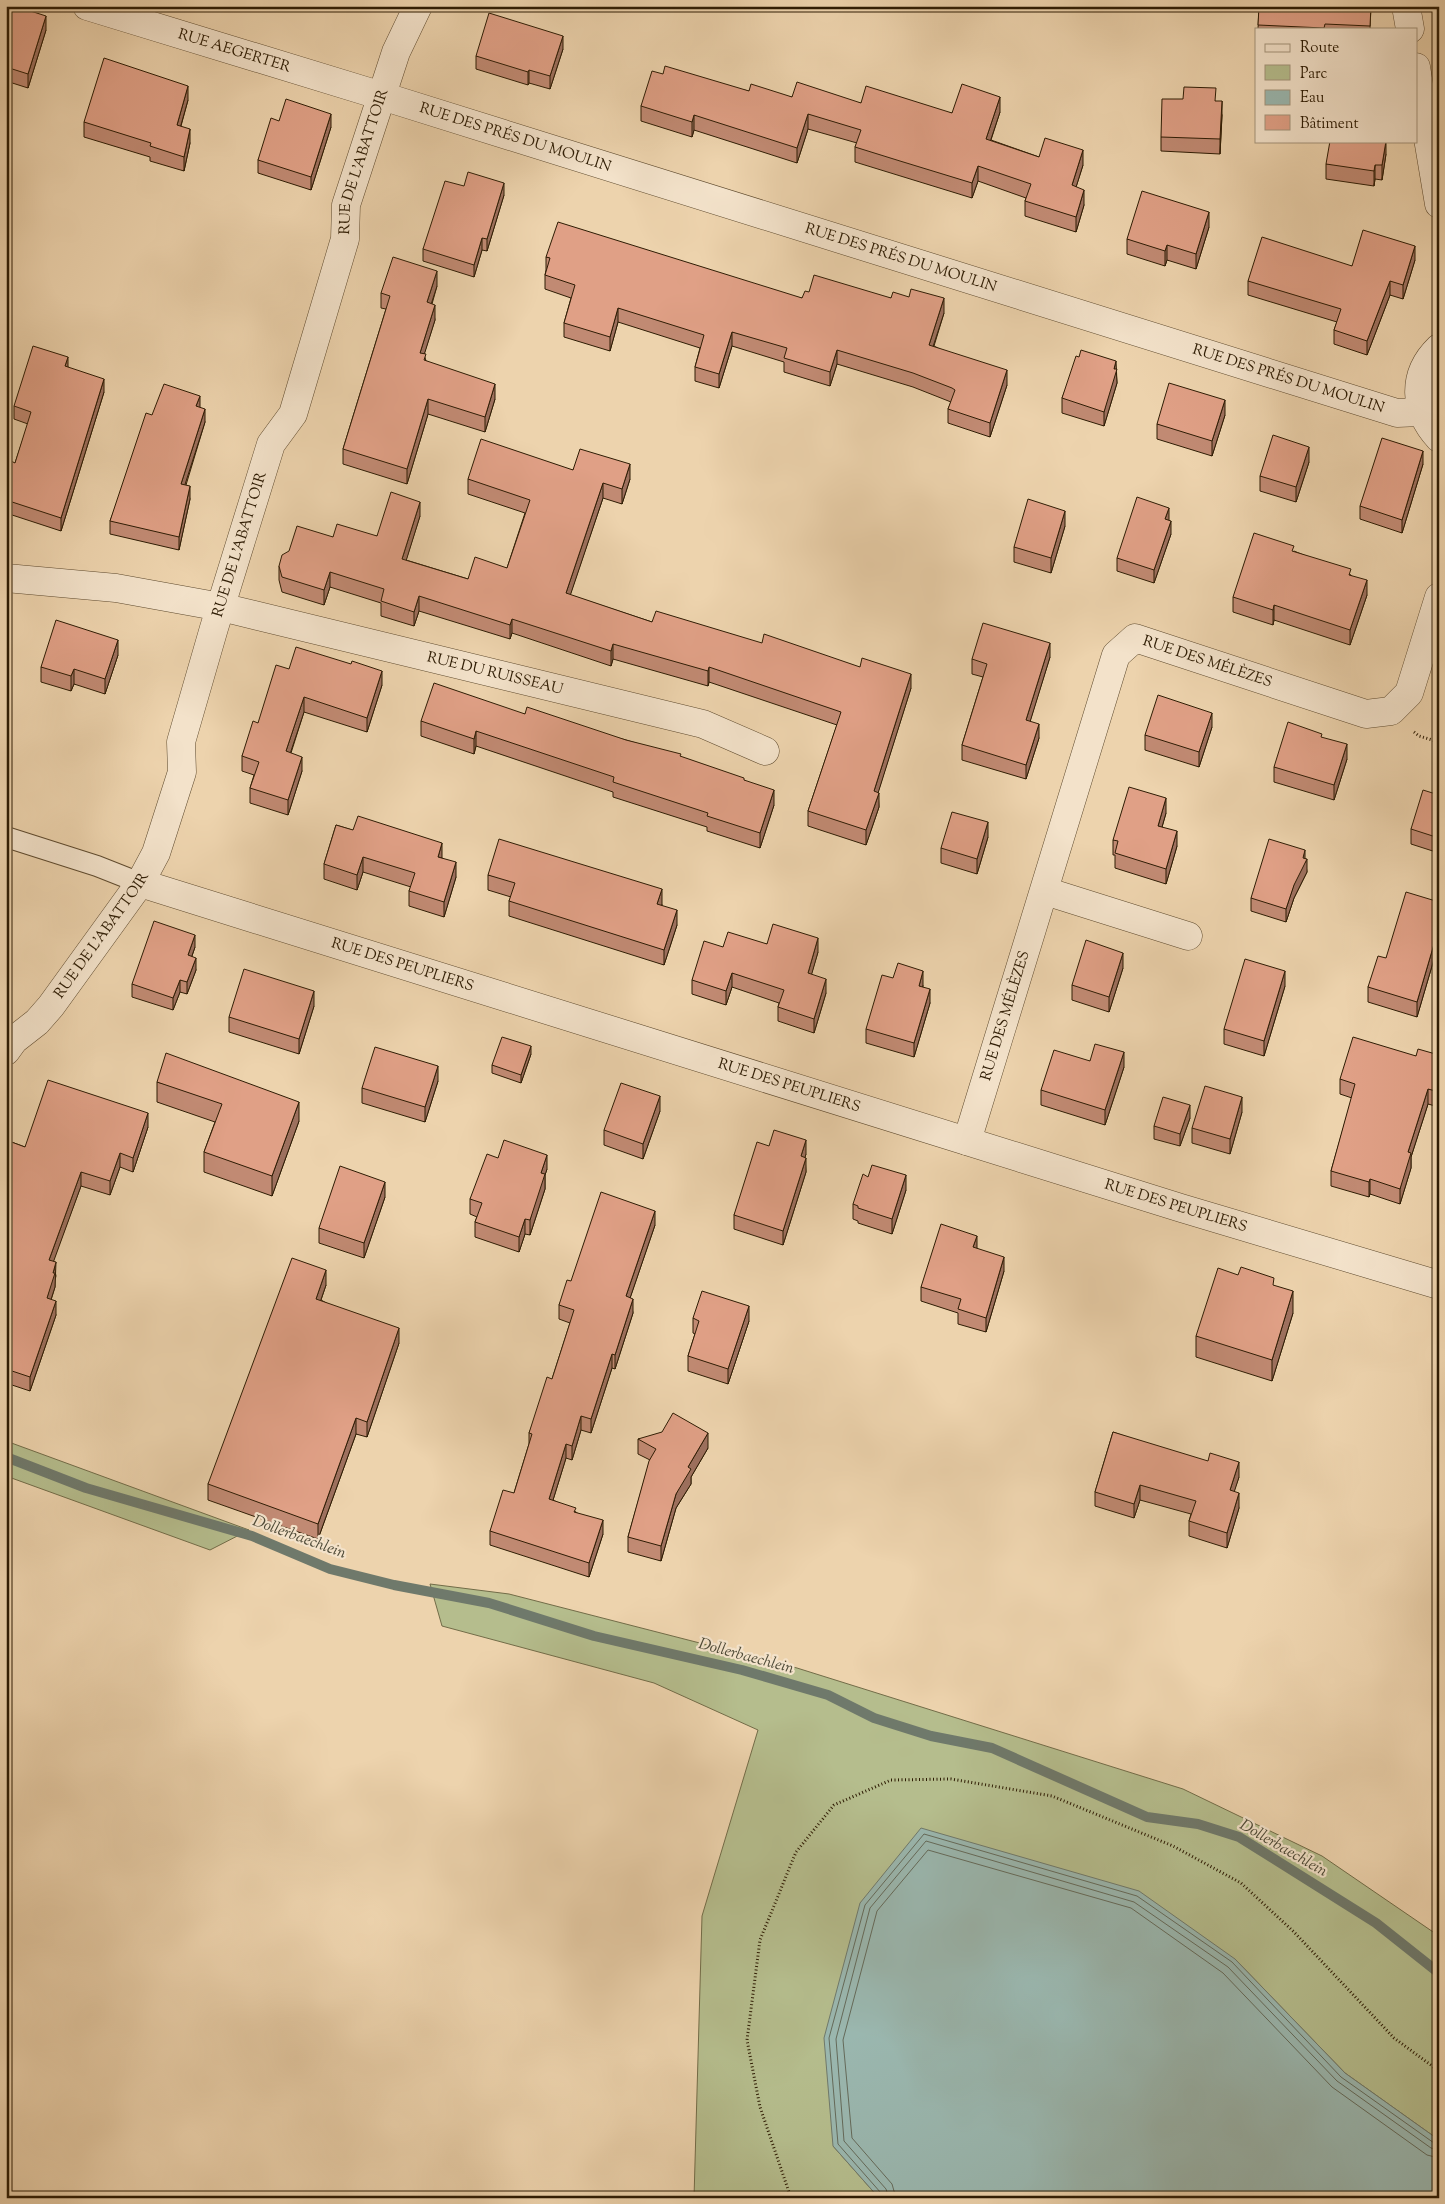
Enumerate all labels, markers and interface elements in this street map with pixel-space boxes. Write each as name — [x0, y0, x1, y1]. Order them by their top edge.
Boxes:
street label: RUE AEGERTER — [175, 24, 293, 78]
legend — [1255, 28, 1418, 142]
text: Route — [1300, 38, 1339, 59]
text: Parc — [1300, 64, 1328, 85]
street label: RUE DE L'ABATTOIR — [335, 86, 394, 235]
text: Eau — [1300, 88, 1325, 109]
street label: RUE DES PRÉS DU MOULIN — [417, 98, 614, 177]
text: Bâtiment — [1300, 114, 1359, 135]
street label: RUE DES PRÉS DU MOULIN — [802, 218, 999, 298]
street label: RUE DES PRÉS DU MOULIN — [1190, 339, 1387, 419]
street label: RUE DE L'ABATTOIR — [207, 469, 272, 620]
street label: RUE DES MÉLÈZES — [1140, 631, 1275, 693]
street label: RUE DU RUISSEAU — [425, 647, 565, 700]
street label: RUE DE L'ABATTOIR — [49, 868, 154, 1003]
street label: RUE DES PEUPLIERS — [329, 933, 476, 997]
street label: RUE DES MÉLÈZES — [976, 948, 1035, 1083]
street label: RUE DES PEUPLIERS — [715, 1054, 863, 1118]
street label: RUE DES PEUPLIERS — [1102, 1174, 1250, 1238]
water label: Dollerbaechlein — [249, 1510, 350, 1566]
water label: Dollerbaechlein — [696, 1633, 797, 1681]
water label: Dollerbaechlein — [1235, 1815, 1332, 1884]

